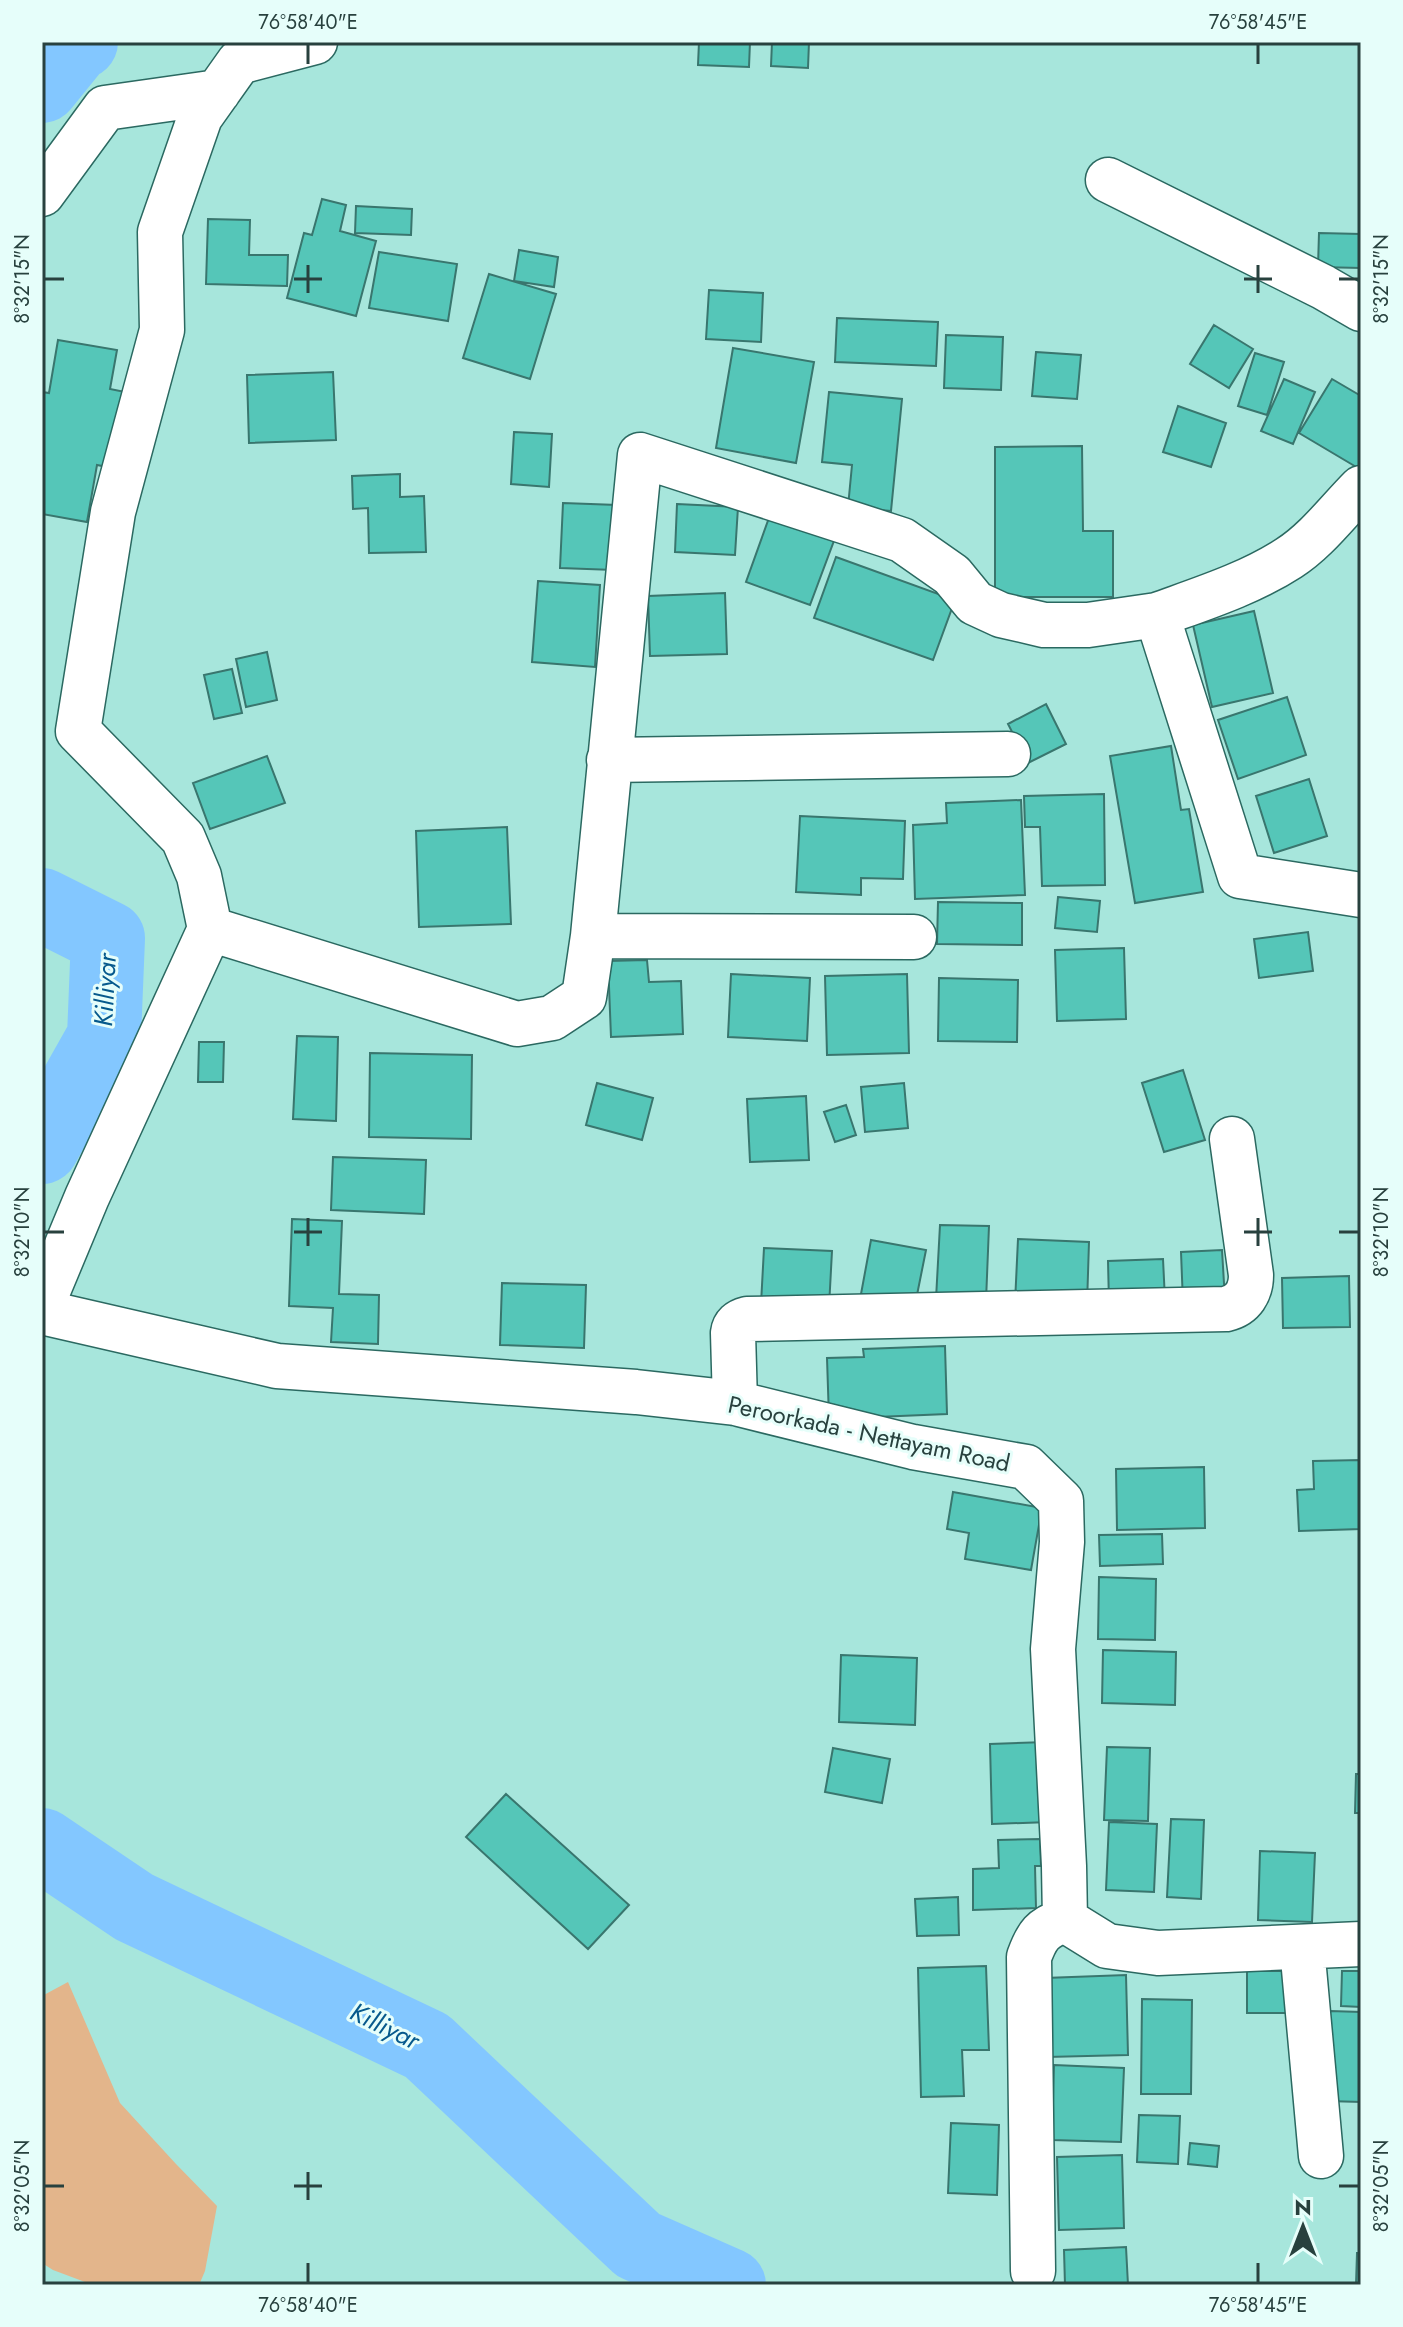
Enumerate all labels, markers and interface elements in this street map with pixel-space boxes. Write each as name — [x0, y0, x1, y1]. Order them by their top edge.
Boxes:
text: 76°58'40"E — [258, 8, 358, 37]
text: 76°58'45"E — [1209, 8, 1307, 37]
text: 8°32'15"N — [8, 234, 37, 324]
text: 8°32'15"N — [1367, 234, 1396, 324]
water label: Killiyar — [84, 951, 126, 1027]
text: 8°32'10"N — [8, 1187, 37, 1277]
text: 8°32'10"N — [1367, 1187, 1396, 1277]
street label: Peroorkada - Nettayam Road — [725, 1386, 1013, 1481]
water label: Killiyar — [344, 1993, 427, 2060]
text: 8°32'05"N — [8, 2140, 37, 2232]
text: 8°32'05"N — [1367, 2140, 1396, 2232]
north arrow — [1263, 2187, 1343, 2267]
text: N — [1294, 2191, 1312, 2223]
text: 76°58'40"E — [258, 2291, 358, 2320]
text: 76°58'45"E — [1209, 2291, 1307, 2320]

